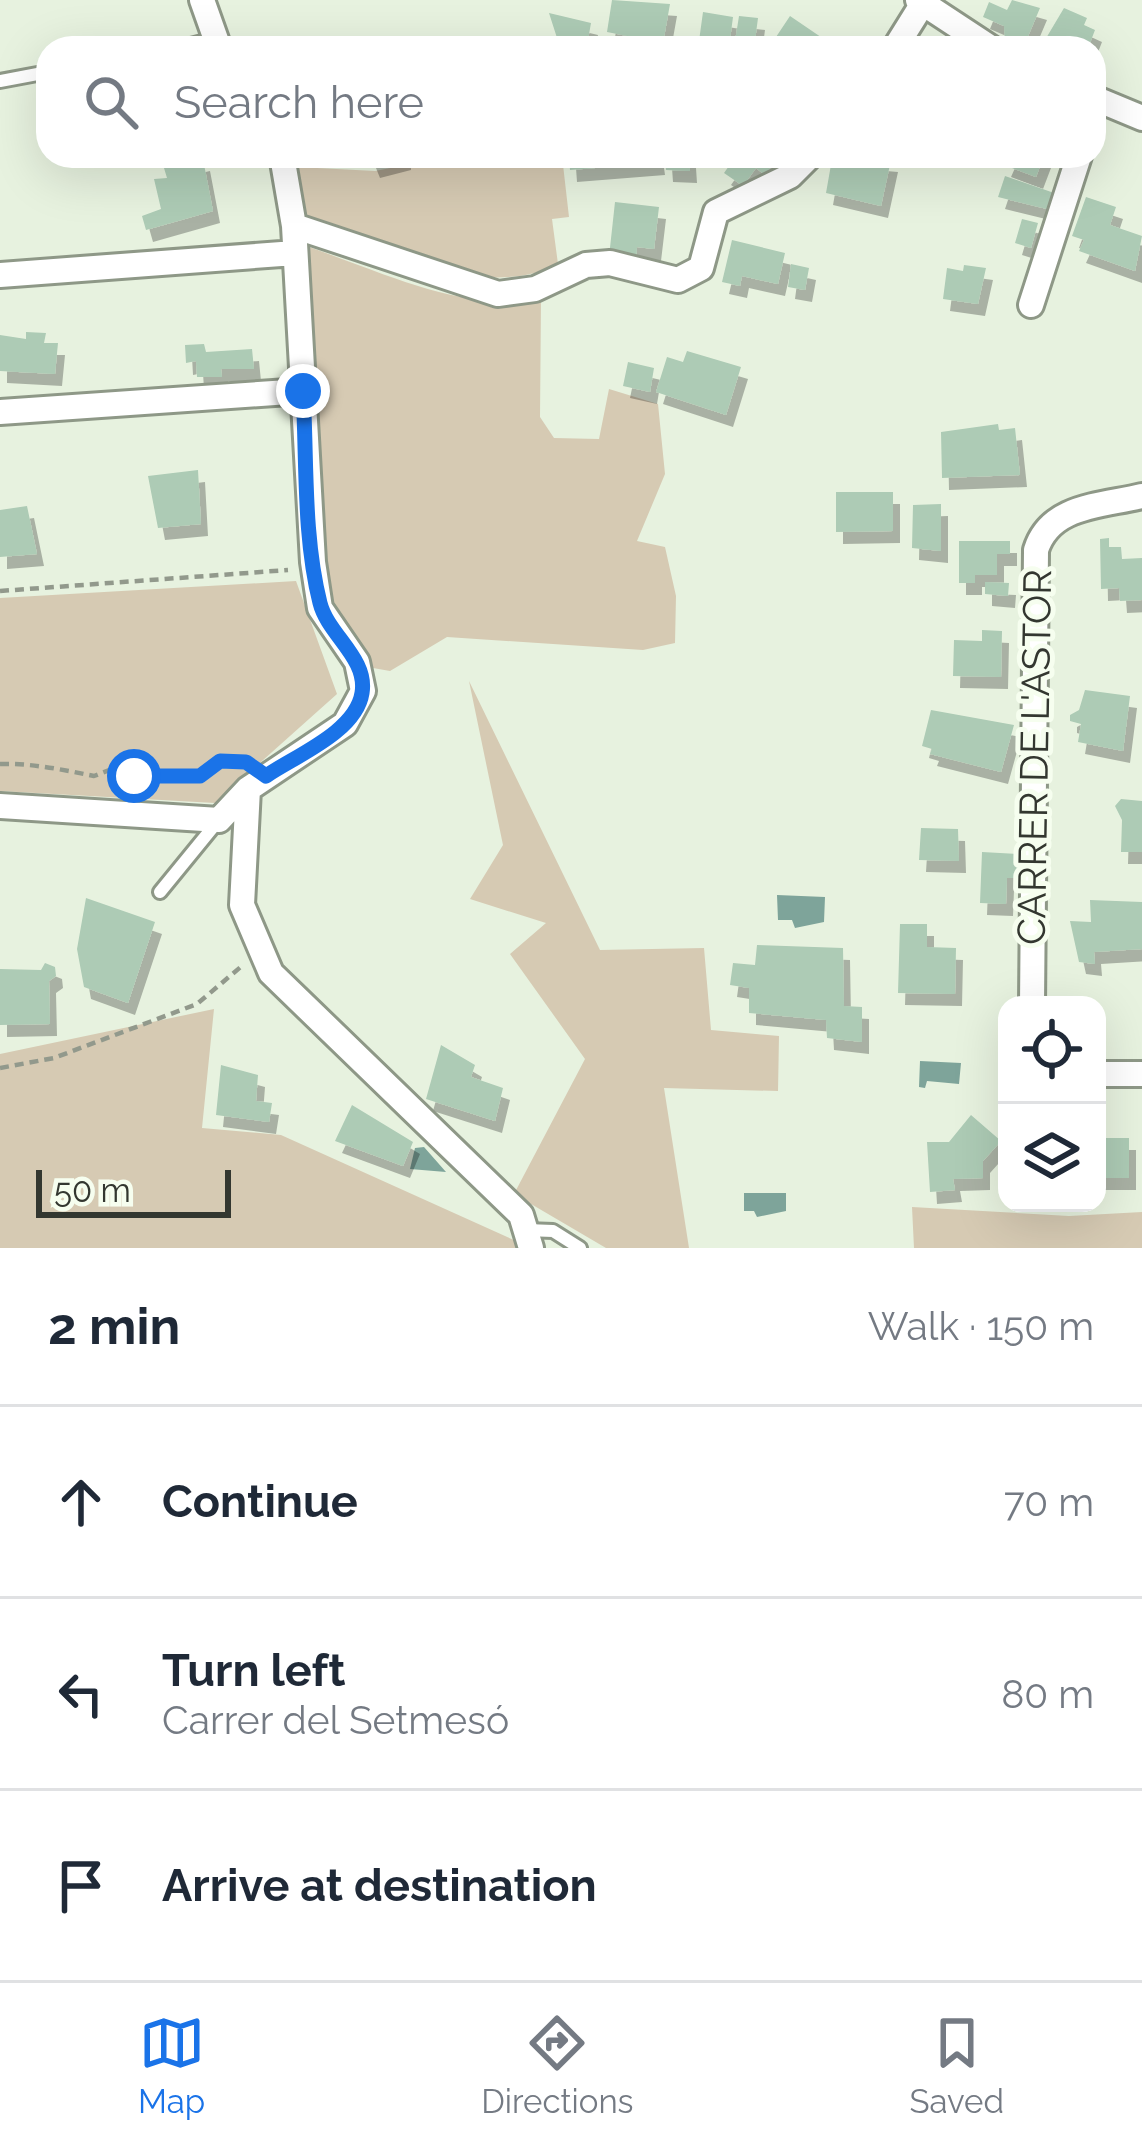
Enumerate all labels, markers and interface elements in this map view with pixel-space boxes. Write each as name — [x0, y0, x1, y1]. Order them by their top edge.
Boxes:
search box — [36, 36, 1106, 168]
icon: search — [78, 69, 144, 135]
text: Search here — [174, 76, 424, 129]
route end — [276, 364, 330, 418]
street label: CARRER DE L'ASTOR — [1008, 569, 1060, 945]
route start — [107, 749, 161, 803]
map controls — [998, 996, 1106, 1212]
button: locate — [998, 996, 1106, 1104]
button: layers — [998, 1104, 1106, 1212]
scale bar — [36, 1164, 231, 1217]
text: 50 m — [54, 1171, 131, 1210]
text: 2 min — [48, 1296, 180, 1356]
text: Walk · 150 m — [868, 1303, 1094, 1349]
icon: ahead — [48, 1469, 114, 1535]
text: Continue — [162, 1475, 358, 1528]
text: 70 m — [1004, 1479, 1094, 1525]
text: Turn left — [162, 1644, 345, 1697]
icon: left — [48, 1661, 114, 1727]
text: 80 m — [1001, 1671, 1094, 1717]
text: Carrer del Setmesó — [162, 1697, 509, 1743]
icon: arrive — [48, 1853, 114, 1919]
text: Arrive at destination — [162, 1859, 597, 1912]
tab: Map — [138, 2010, 205, 2121]
tab: Directions — [481, 2010, 634, 2121]
tab: Saved — [910, 2010, 1004, 2121]

